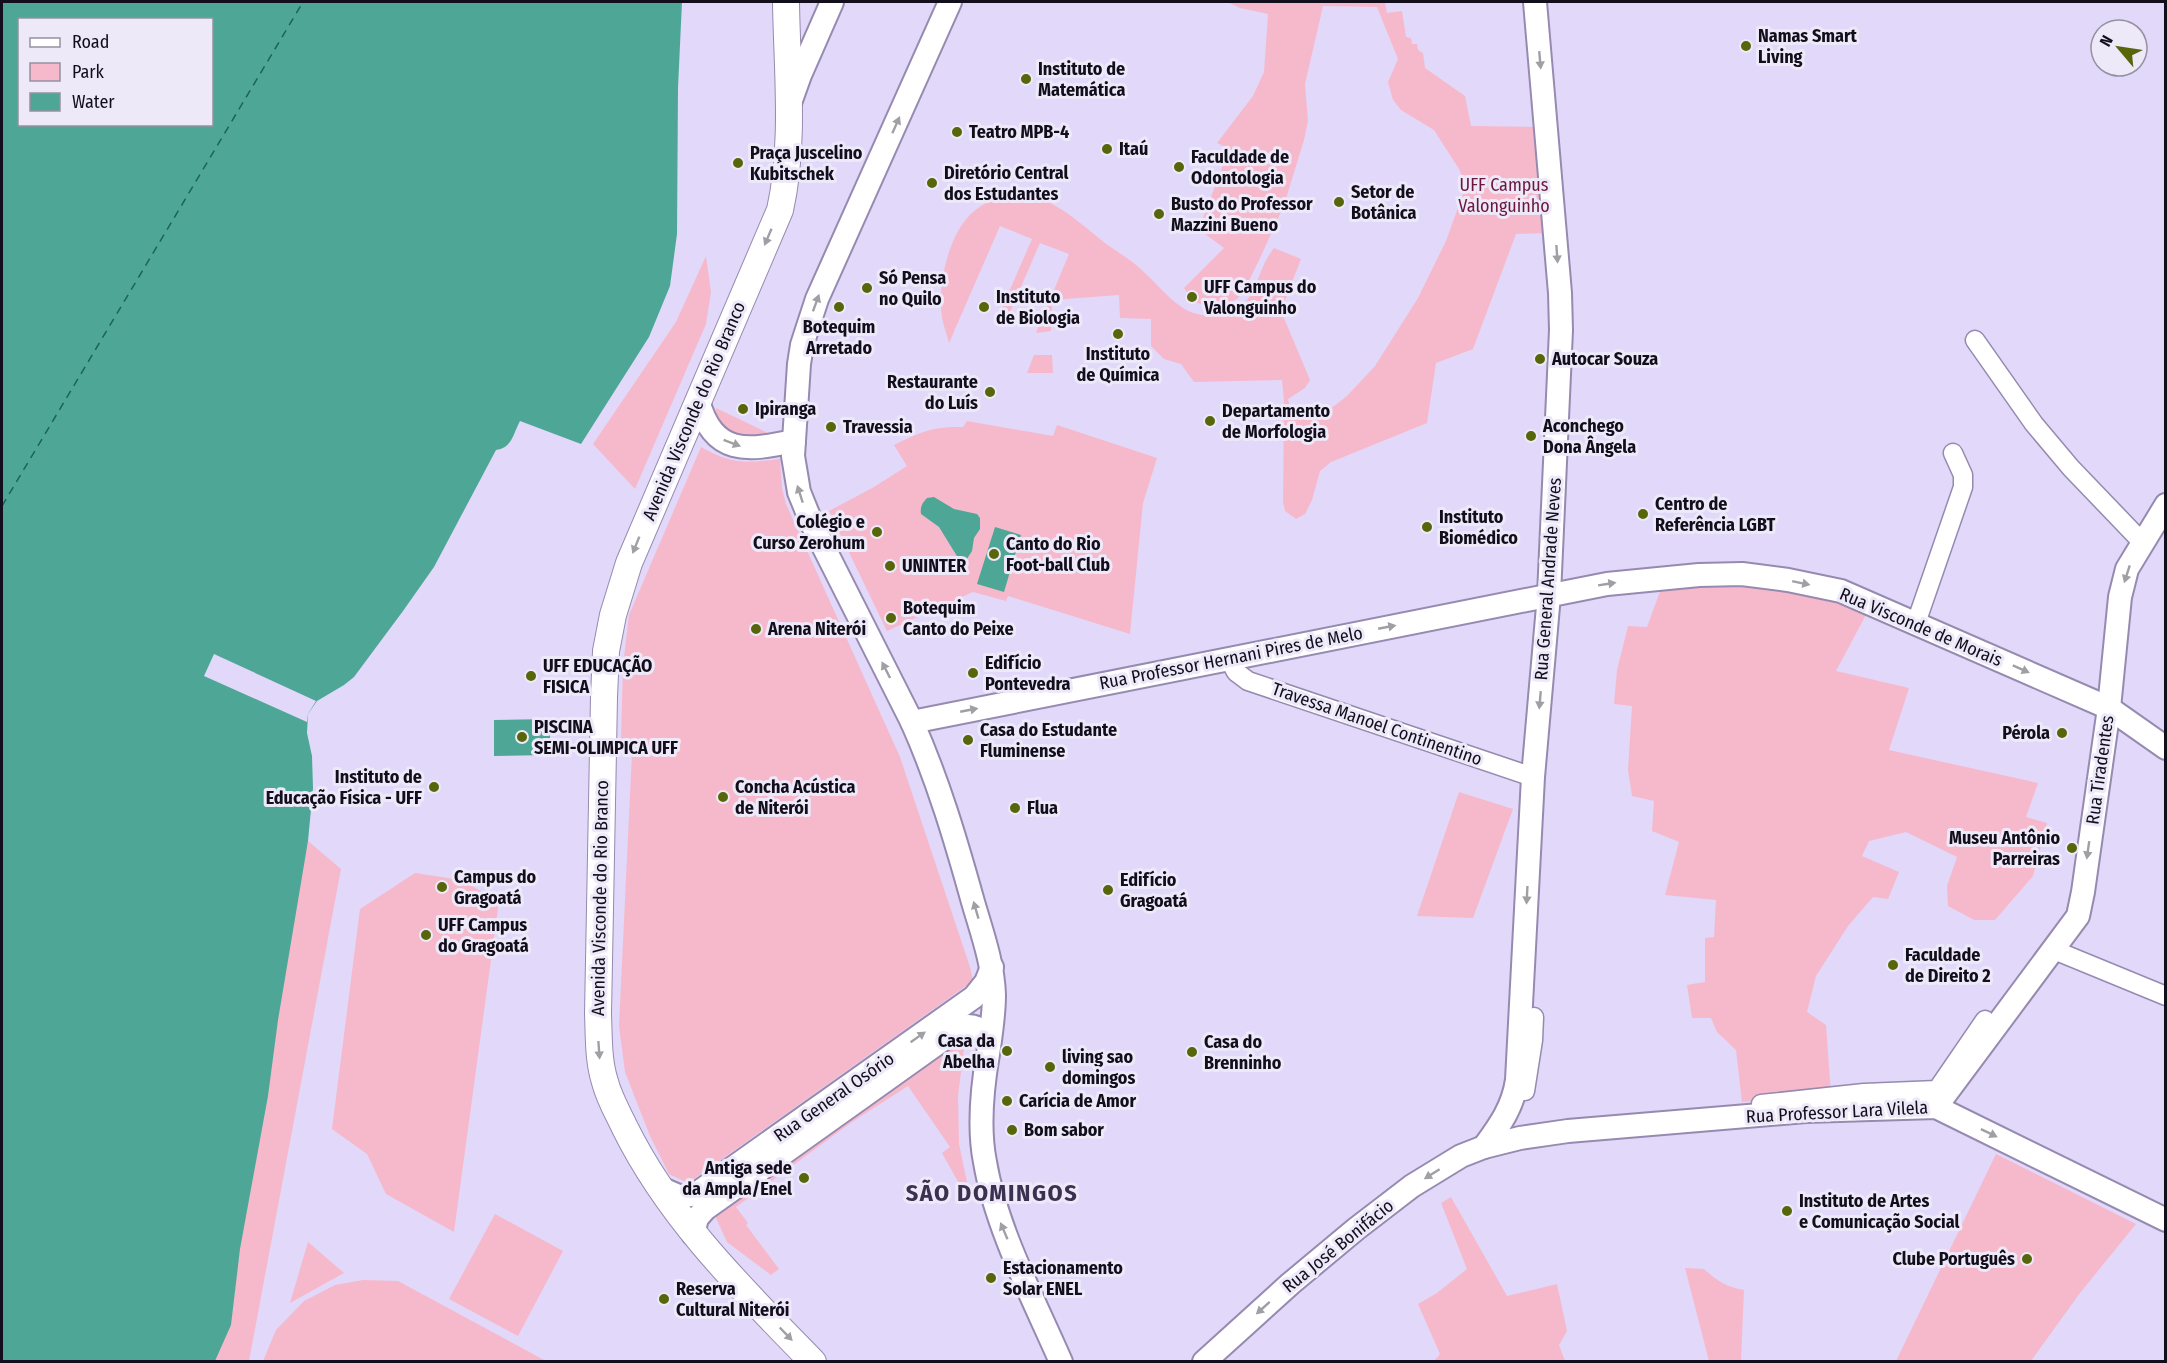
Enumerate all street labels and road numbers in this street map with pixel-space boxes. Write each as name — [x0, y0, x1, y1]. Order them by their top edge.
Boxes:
street label: Avenida Visconde do Rio Branco — [638, 298, 750, 524]
street label: Rua General Andrade Neves — [1530, 476, 1566, 681]
street label: Rua Visconde de Morais — [1836, 583, 2006, 671]
street label: Rua Professor Hernani Pires de Melo — [1097, 622, 1365, 694]
street label: Travessa Manoel Continentino — [1269, 678, 1485, 770]
street label: Rua Tiradentes — [2081, 714, 2119, 826]
street label: Avenida Visconde do Rio Branco — [587, 780, 613, 1016]
street label: Rua General Osório — [770, 1047, 898, 1147]
street label: Rua Professor Lara Vilela — [1745, 1096, 1929, 1128]
street label: Rua José Bonifácio — [1278, 1195, 1398, 1297]

